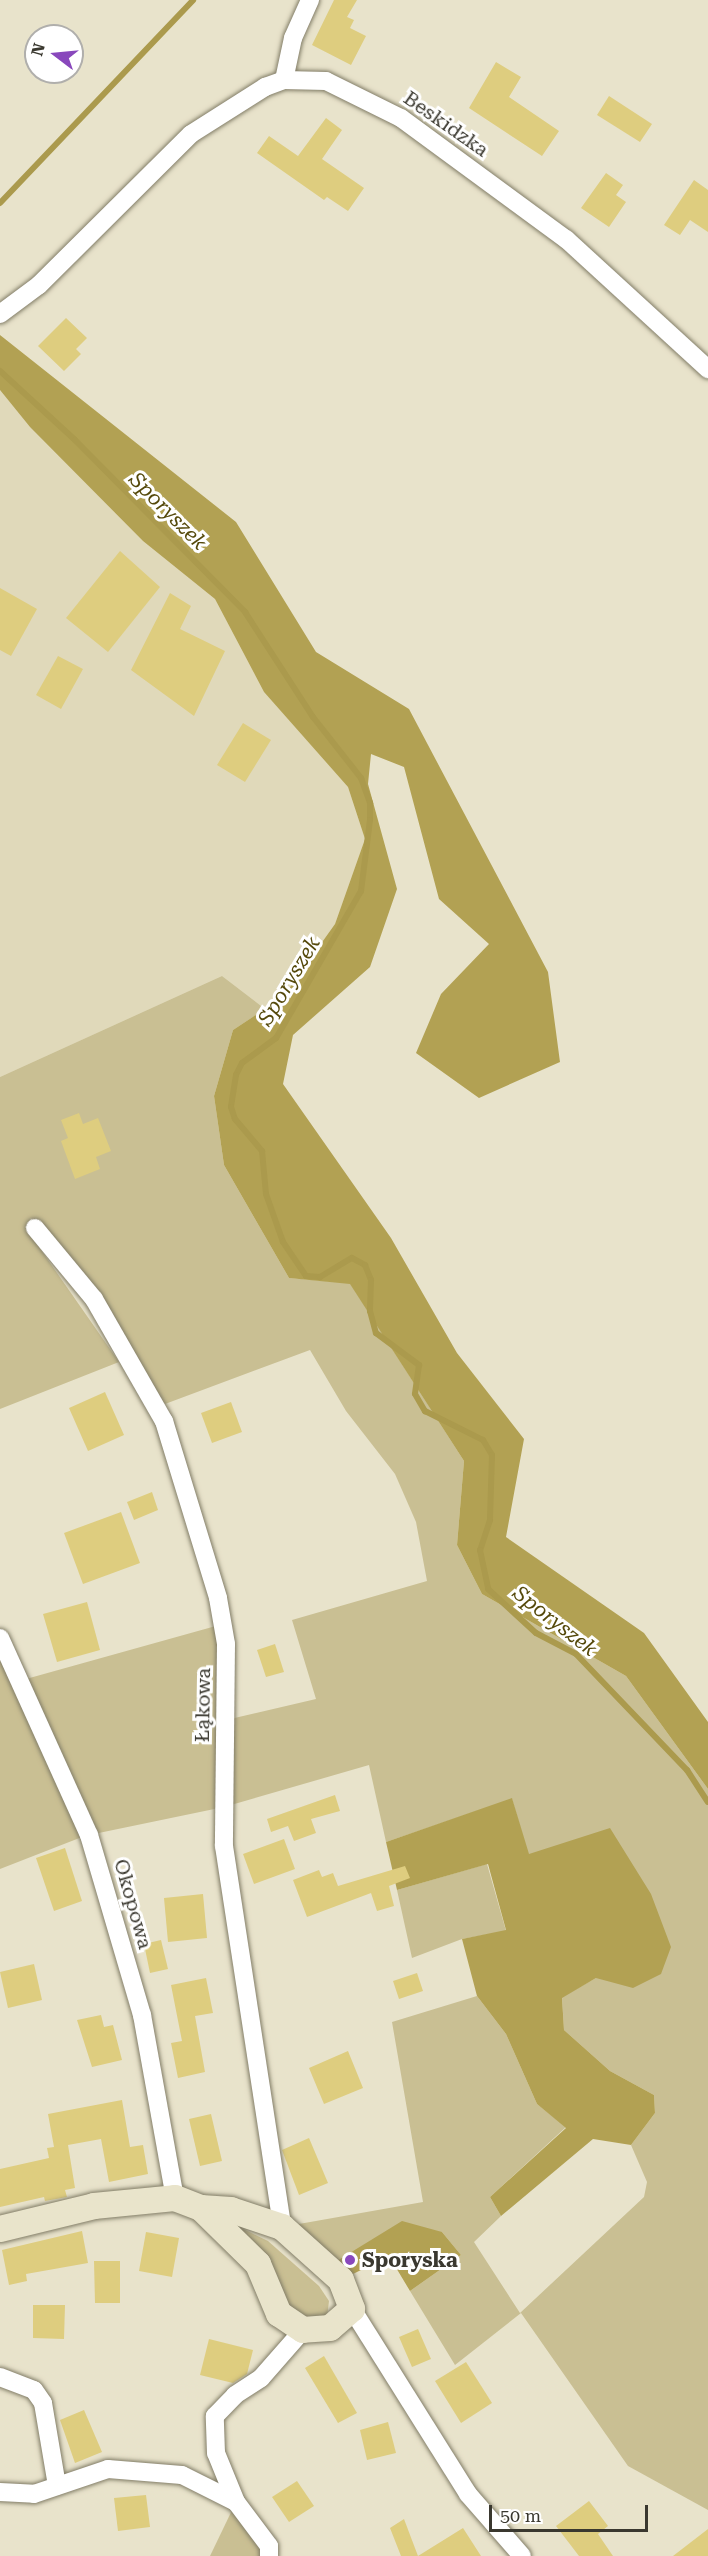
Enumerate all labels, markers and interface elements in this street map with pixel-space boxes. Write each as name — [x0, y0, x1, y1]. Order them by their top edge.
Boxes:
north arrow — [24, 24, 84, 84]
text: N — [27, 41, 49, 58]
street label: Beskidzka — [399, 86, 493, 162]
water label: Sporyszek — [124, 467, 212, 555]
water label: Sporyszek — [253, 932, 325, 1030]
water label: Sporyszek — [508, 1580, 602, 1662]
street label: Łąkowa — [190, 1668, 216, 1742]
street label: Okopowa — [109, 1856, 157, 1952]
place label: Sporyska — [362, 2248, 458, 2272]
marker: Sporyska — [343, 2253, 357, 2267]
scale bar — [492, 2493, 651, 2531]
text: 50 m — [500, 2505, 541, 2526]

